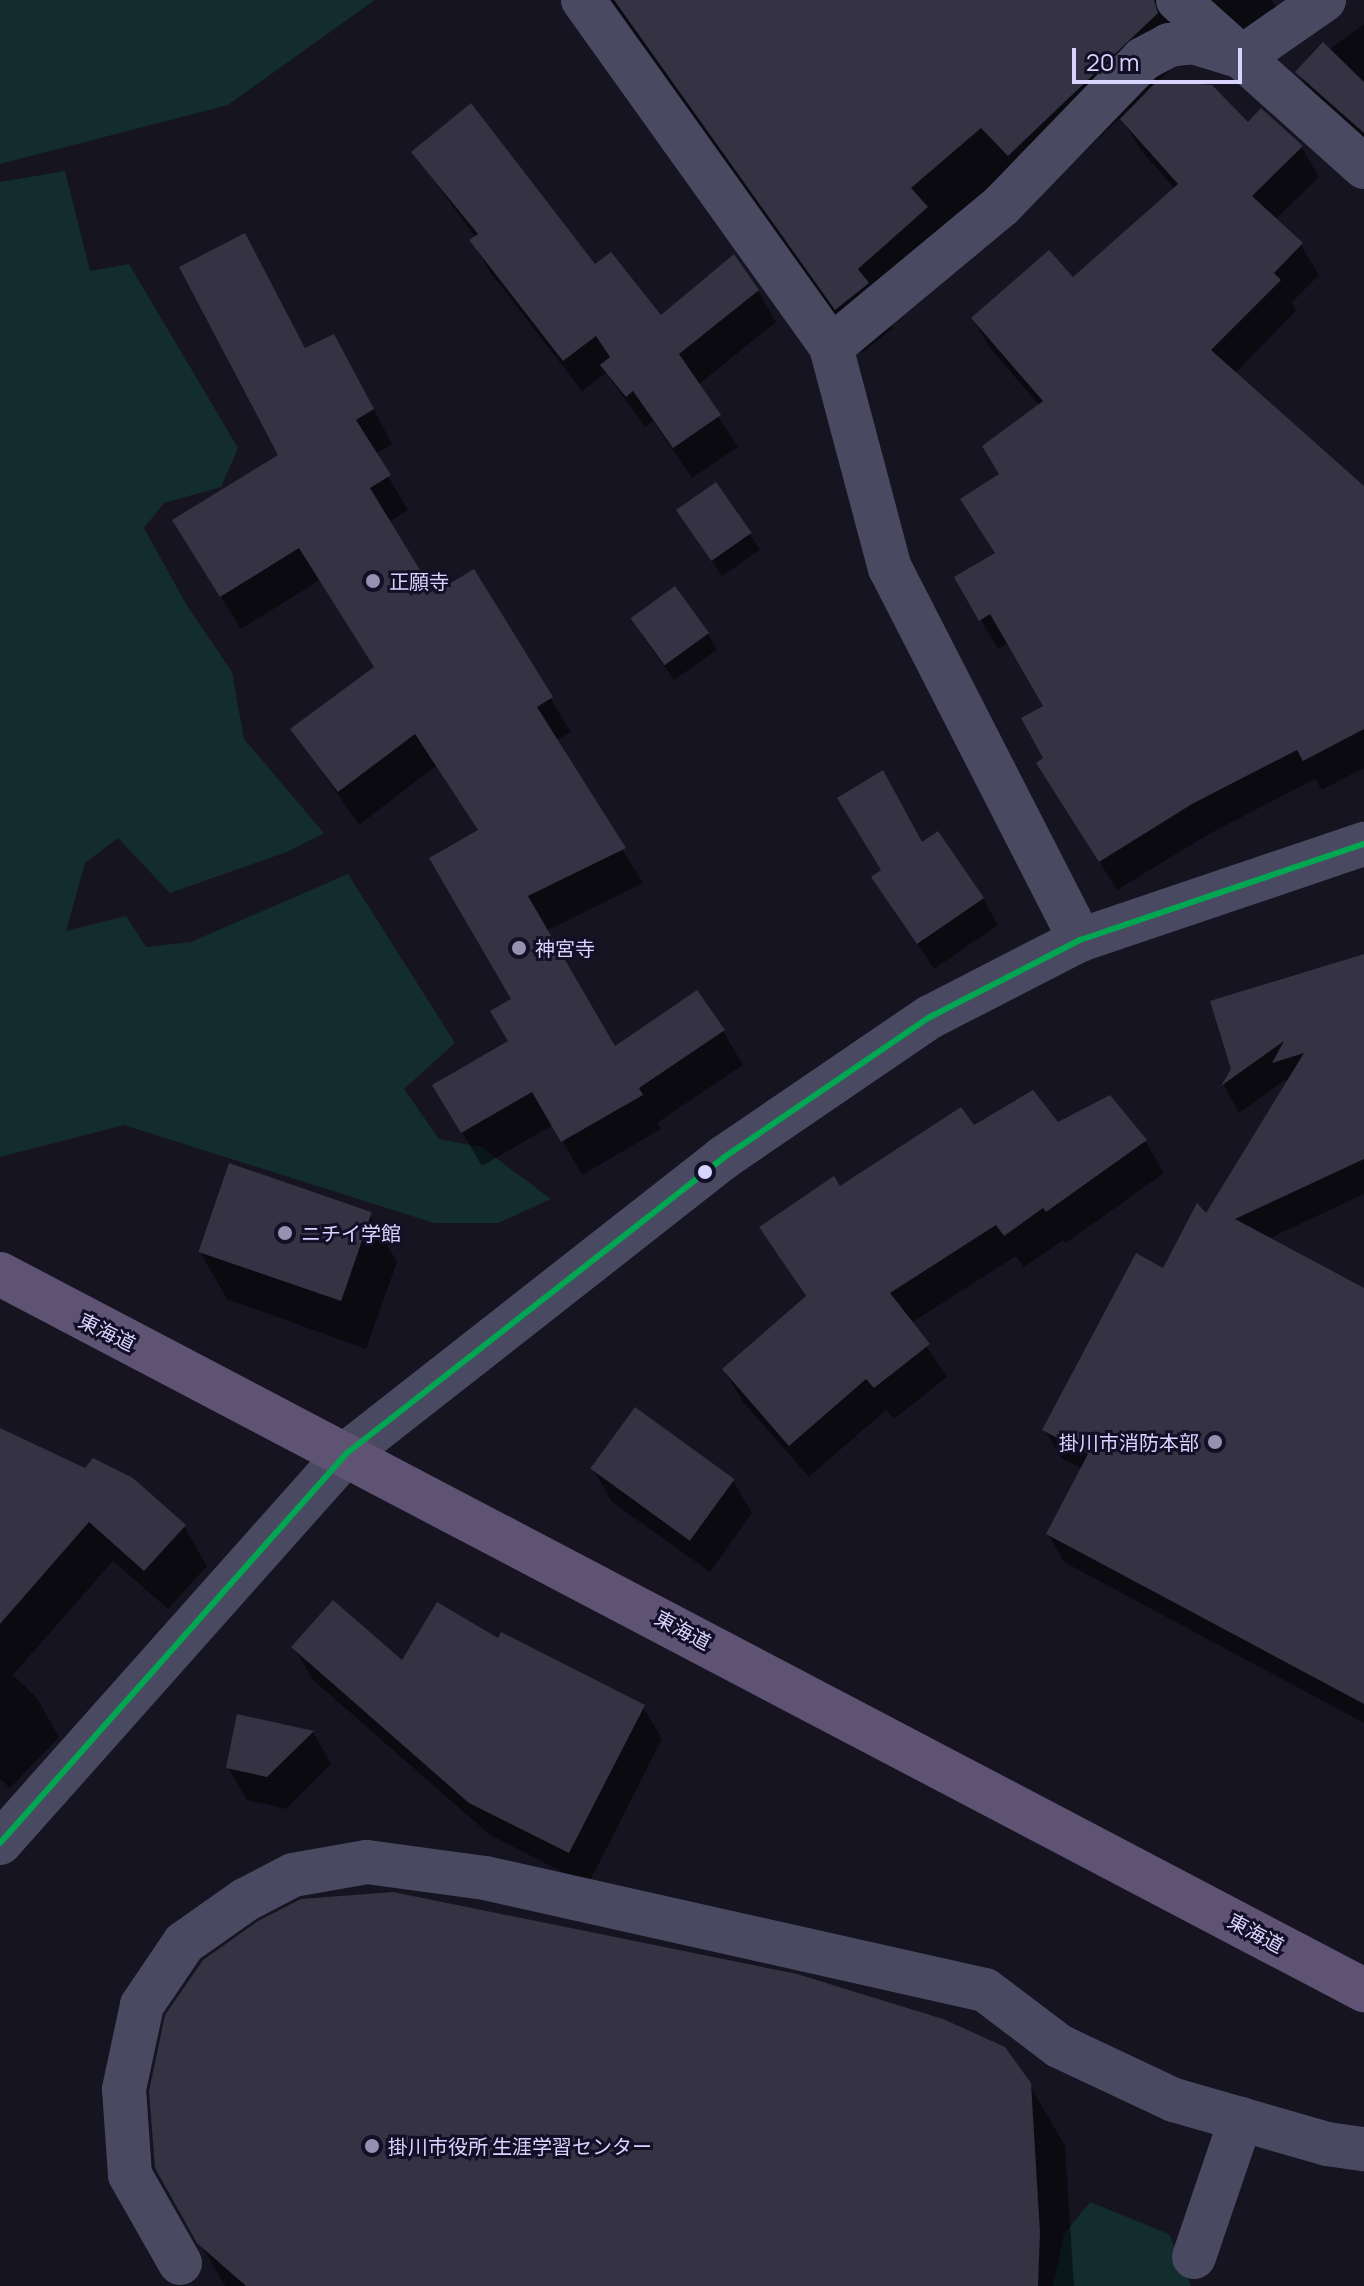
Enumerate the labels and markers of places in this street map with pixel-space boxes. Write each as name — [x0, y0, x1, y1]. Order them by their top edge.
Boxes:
place label: 正願寺 — [389, 569, 449, 593]
marker: 正願寺 — [364, 572, 382, 590]
place label: 神宮寺 — [535, 936, 595, 960]
marker: 神宮寺 — [510, 939, 528, 957]
unlabelled marker — [697, 1164, 713, 1180]
place label: ニチイ学館 — [301, 1221, 401, 1245]
marker: ニチイ学館 — [276, 1224, 294, 1242]
place label: 掛川市消防本部 — [1059, 1430, 1199, 1454]
marker: 掛川市消防本部 — [1206, 1433, 1224, 1451]
place label: 掛川市役所 生涯学習センター — [388, 2134, 652, 2158]
marker: 掛川市役所 生涯学習センター — [363, 2137, 381, 2155]

